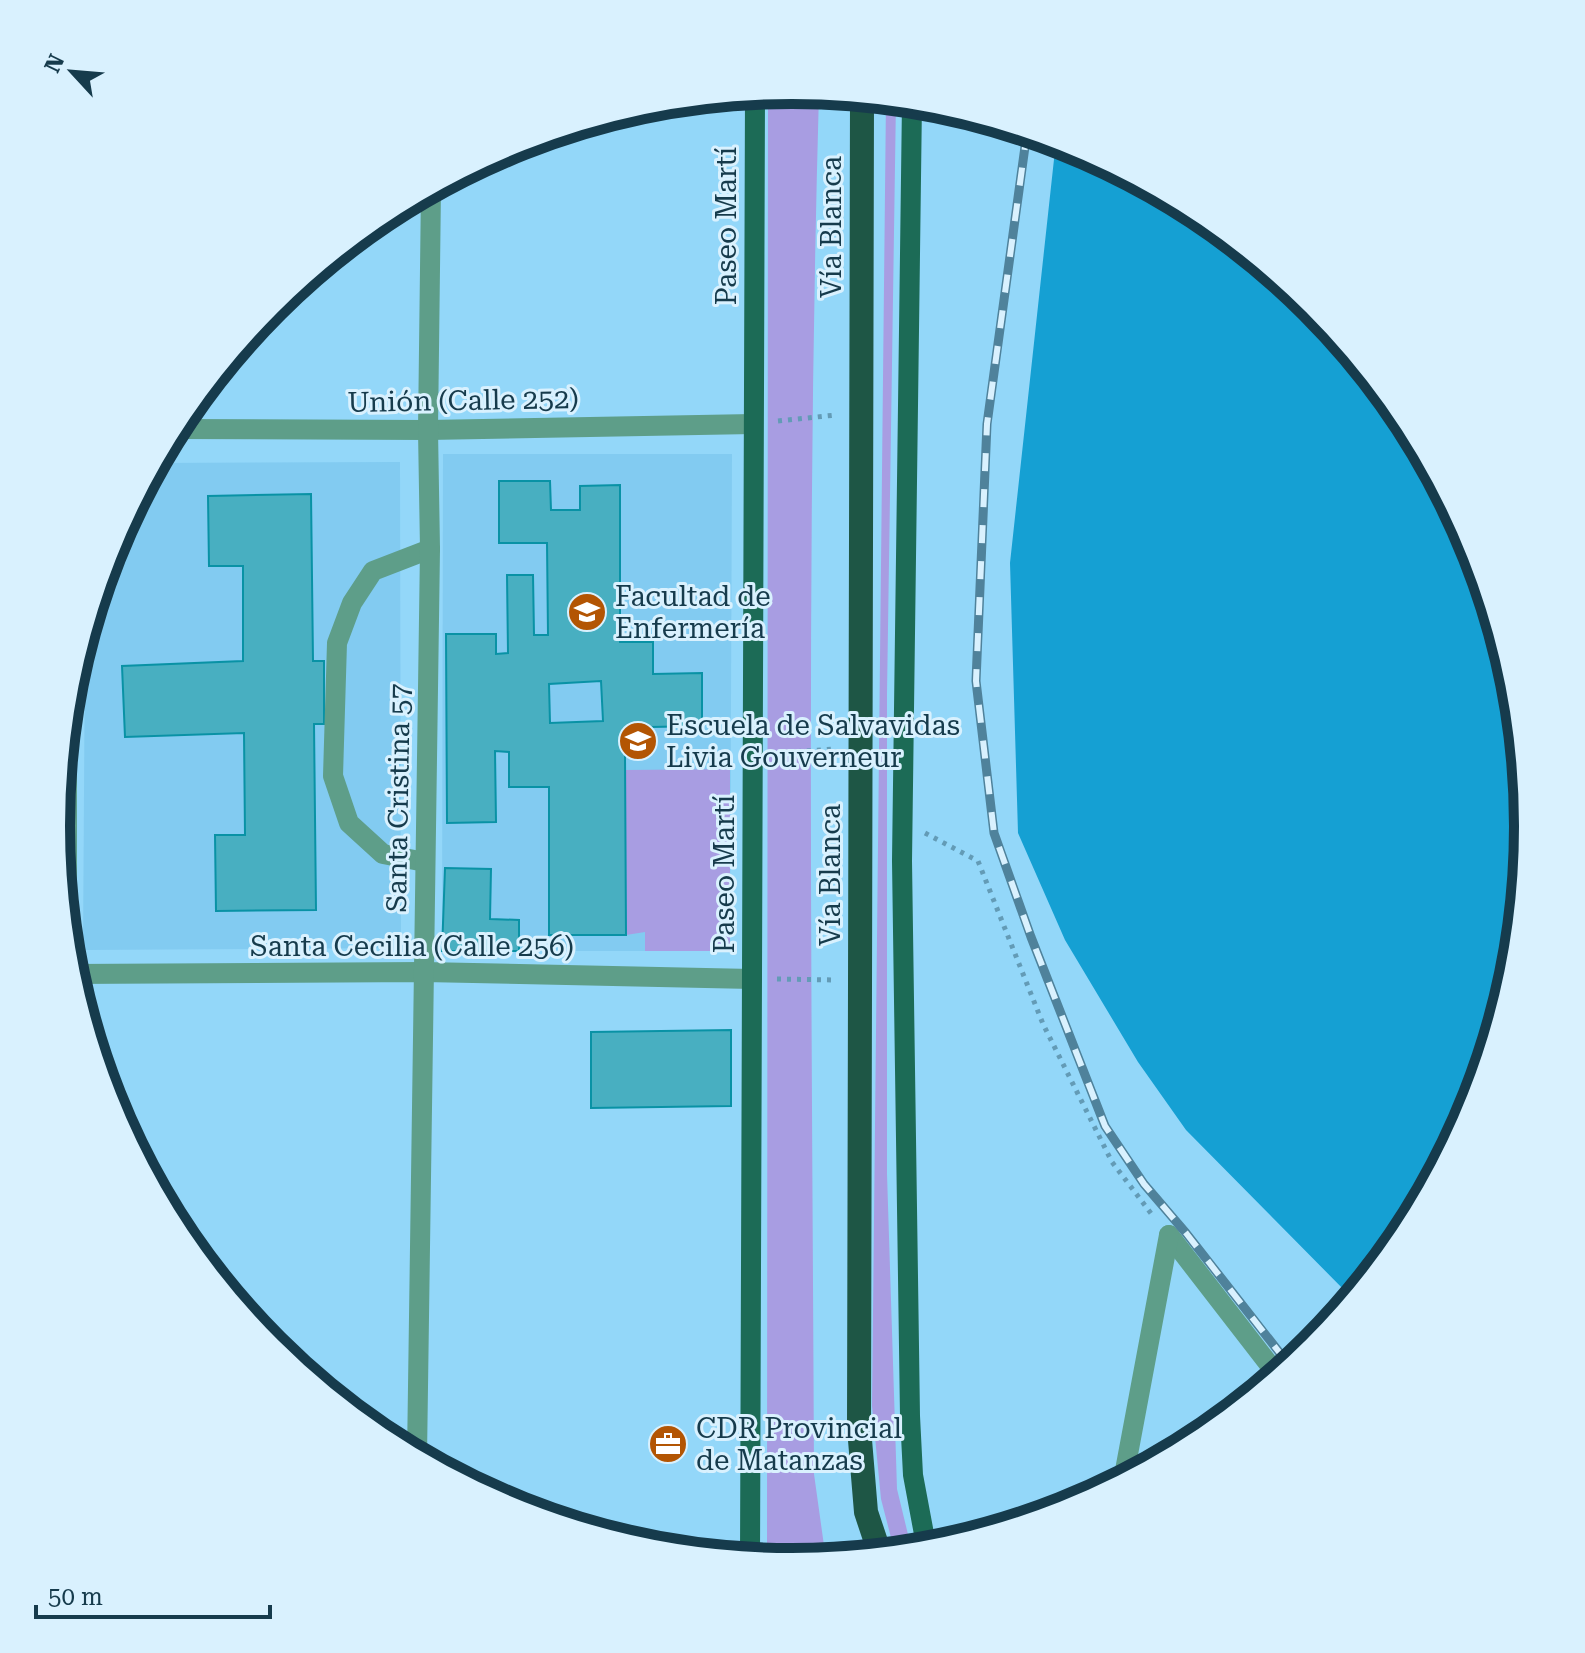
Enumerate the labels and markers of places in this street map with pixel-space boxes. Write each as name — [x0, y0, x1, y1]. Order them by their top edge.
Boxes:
place label: Facultad de Enfermería — [615, 580, 771, 645]
school or university icon: Facultad de Enfermería — [566, 591, 608, 633]
place label: Escuela de Salvavidas Livia Gouverneur — [666, 709, 960, 774]
school or university icon: Escuela de Salvavidas Livia Gouverneur — [617, 720, 659, 762]
place label: CDR Provincial de Matanzas — [696, 1412, 902, 1477]
office icon: CDR Provincial de Matanzas — [647, 1423, 689, 1465]

